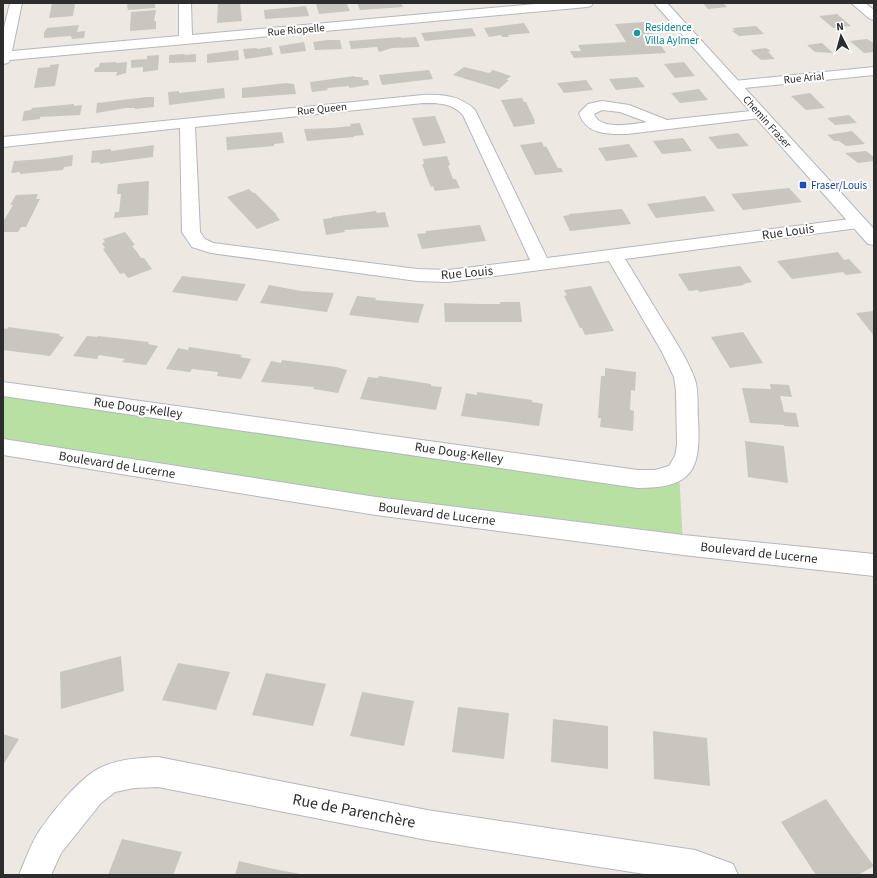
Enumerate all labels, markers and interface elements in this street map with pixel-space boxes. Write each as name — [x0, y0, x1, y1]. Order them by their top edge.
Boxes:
north arrow — [821, 16, 861, 56]
text: N — [836, 19, 844, 34]
street label: Rue Riopelle — [267, 20, 326, 40]
place label: Residence Villa Aylmer — [645, 20, 699, 48]
marker: Residence Villa Aylmer — [632, 28, 642, 38]
street label: Rue Arial — [783, 68, 825, 88]
street label: Chemin Fraser — [739, 92, 795, 152]
street label: Rue Queen — [296, 99, 348, 119]
place label: Fraser/Louis — [811, 178, 868, 193]
marker: Fraser/Louis — [798, 180, 808, 190]
street label: Rue Louis — [761, 219, 816, 245]
street label: Rue Louis — [440, 262, 494, 284]
street label: Rue Doug-Kelley — [93, 393, 183, 423]
street label: Rue Doug-Kelley — [414, 438, 504, 468]
street label: Boulevard de Lucerne — [57, 447, 177, 483]
street label: Boulevard de Lucerne — [377, 498, 497, 530]
street label: Boulevard de Lucerne — [699, 538, 819, 568]
street label: Rue de Parenchère — [291, 788, 417, 834]

